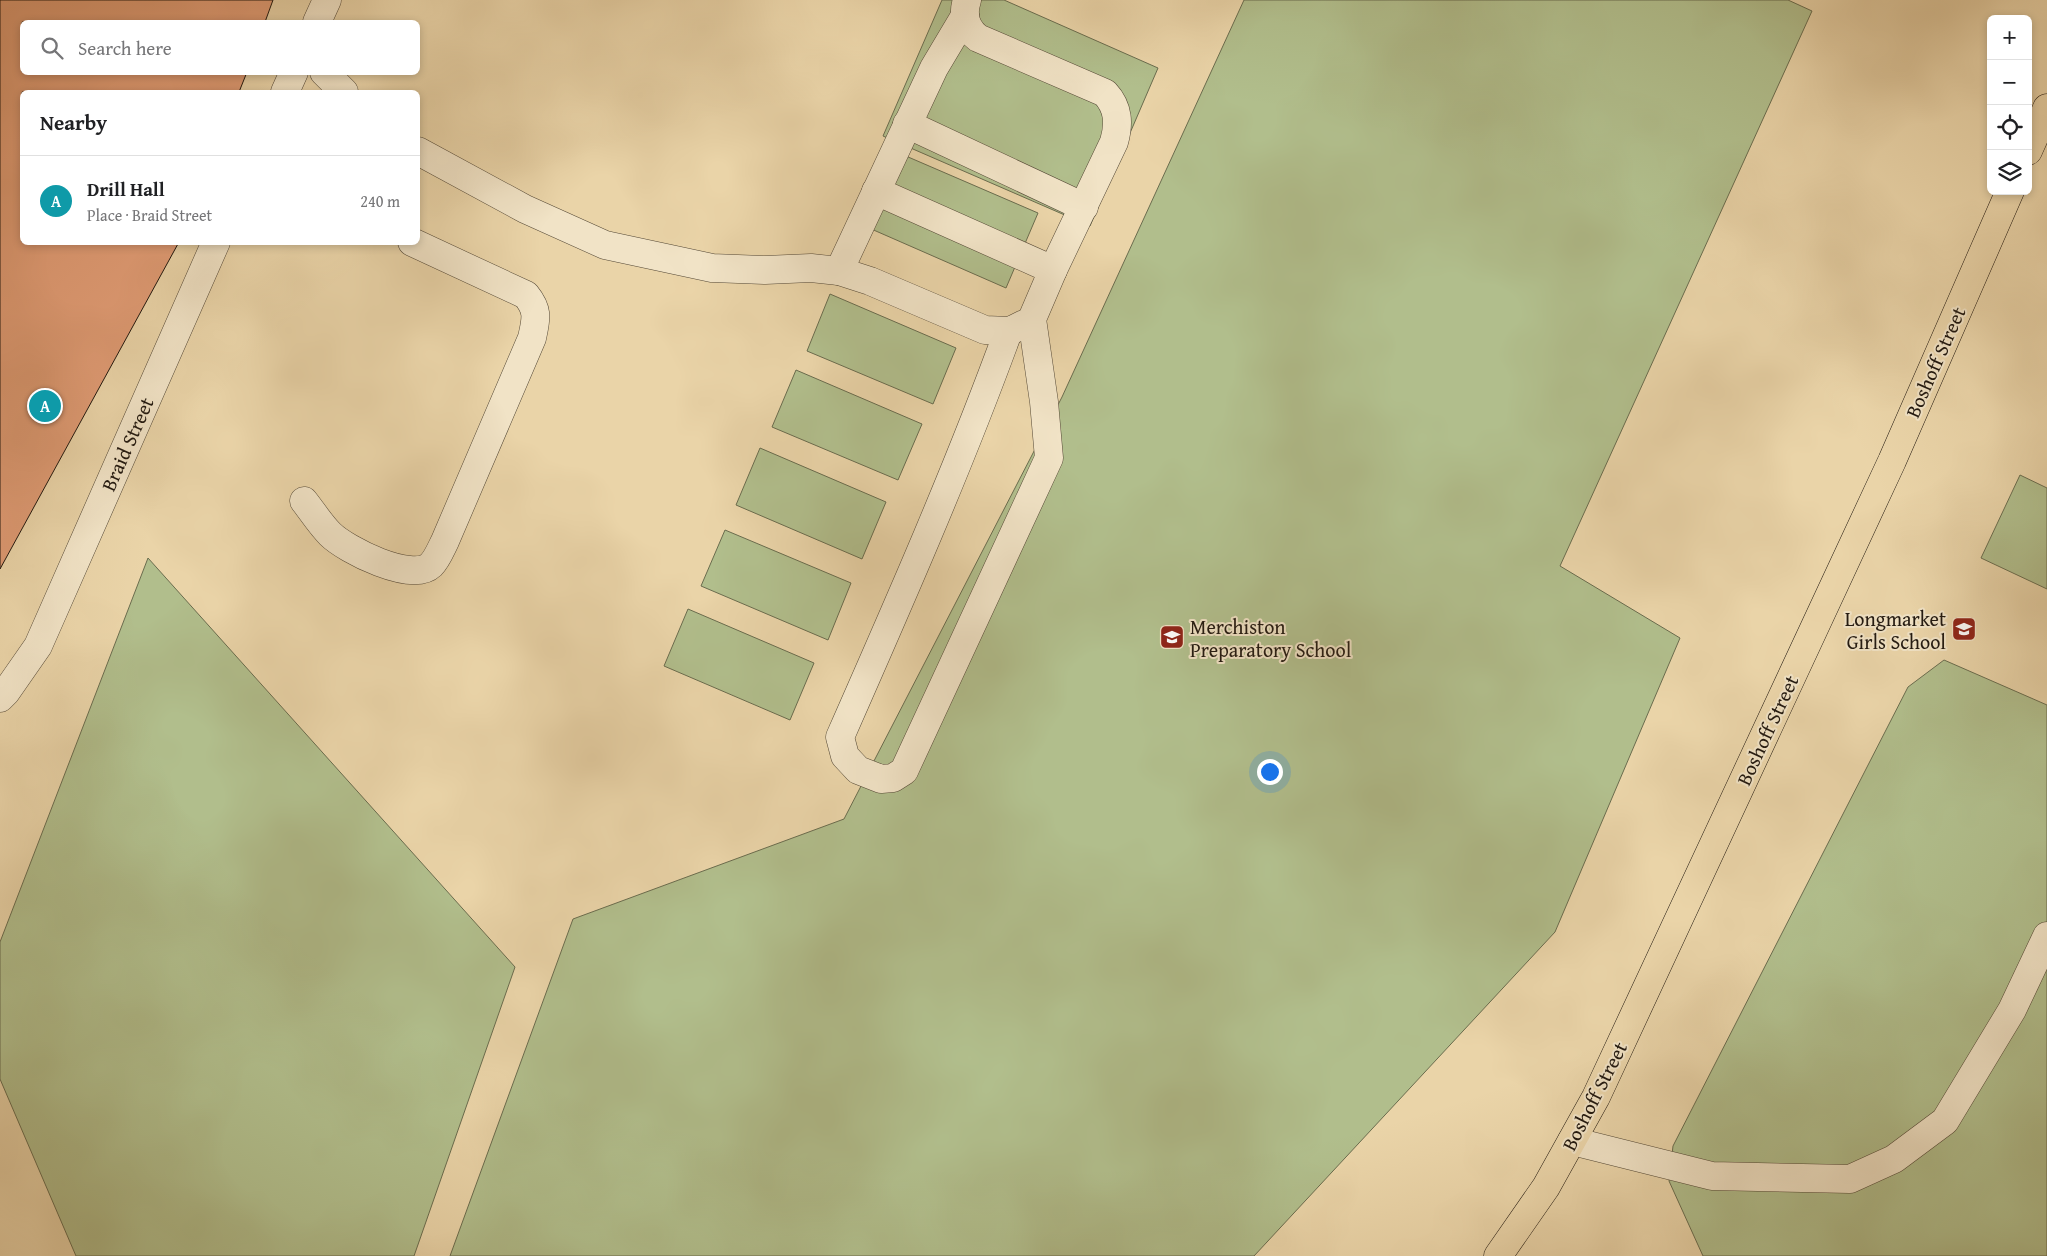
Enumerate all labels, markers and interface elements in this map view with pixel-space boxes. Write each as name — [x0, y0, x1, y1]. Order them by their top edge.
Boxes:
map controls — [1987, 15, 2032, 195]
button: + — [1987, 15, 2032, 60]
search box — [20, 20, 420, 75]
icon: search — [38, 34, 66, 62]
text: Search here — [78, 34, 172, 62]
button: − — [1987, 60, 2032, 105]
button: locate — [1987, 105, 2032, 150]
text: Nearby — [40, 107, 107, 138]
button: layers — [1987, 150, 2032, 195]
text: Drill Hall — [87, 175, 165, 203]
text: A — [51, 189, 61, 213]
text: 240 m — [360, 189, 400, 213]
text: Place · Braid Street — [87, 203, 212, 227]
street label: Boshoff Street — [1898, 302, 1972, 422]
pin: A — [29, 387, 61, 425]
street label: Braid Street — [93, 392, 161, 496]
place label: Longmarket Girls School — [1845, 604, 1946, 656]
place label: Merchiston Preparatory School — [1190, 612, 1352, 664]
school or university icon: Longmarket Girls School — [1951, 616, 1977, 642]
school or university icon: Merchiston Preparatory School — [1159, 624, 1185, 650]
street label: Boshoff Street — [1729, 670, 1805, 790]
your location — [1257, 759, 1283, 785]
street label: Boshoff Street — [1554, 1037, 1634, 1155]

